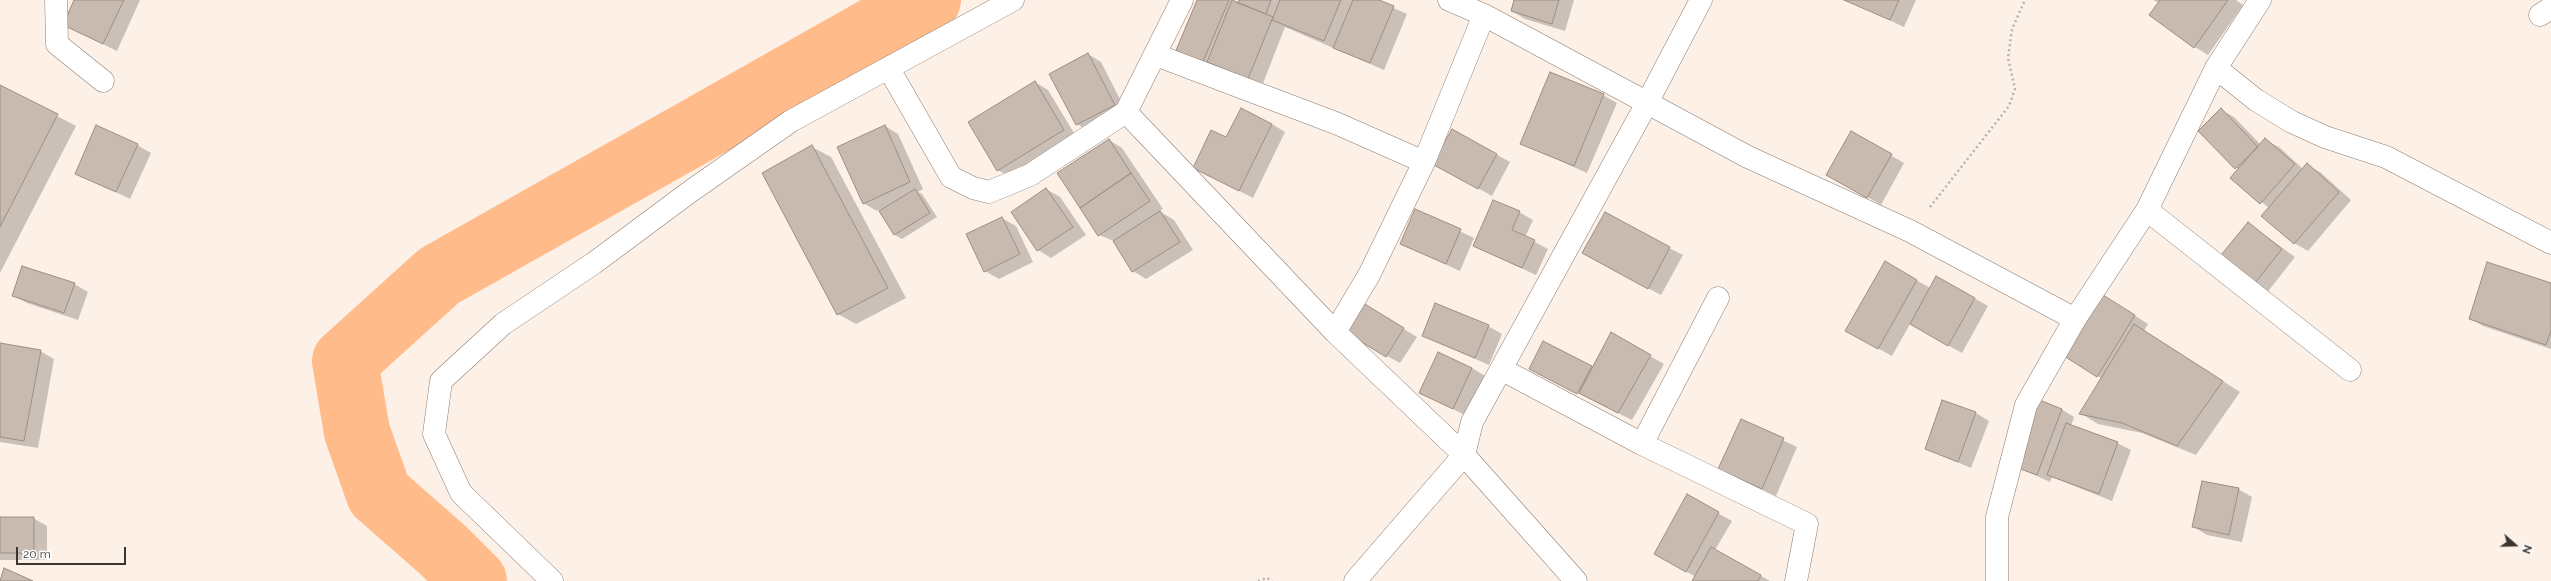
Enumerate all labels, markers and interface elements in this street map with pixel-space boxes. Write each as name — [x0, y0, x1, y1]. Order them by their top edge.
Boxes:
north arrow — [2495, 525, 2535, 565]
scale bar — [18, 539, 128, 565]
text: N — [2519, 543, 2534, 555]
text: 20 m — [23, 547, 51, 561]

